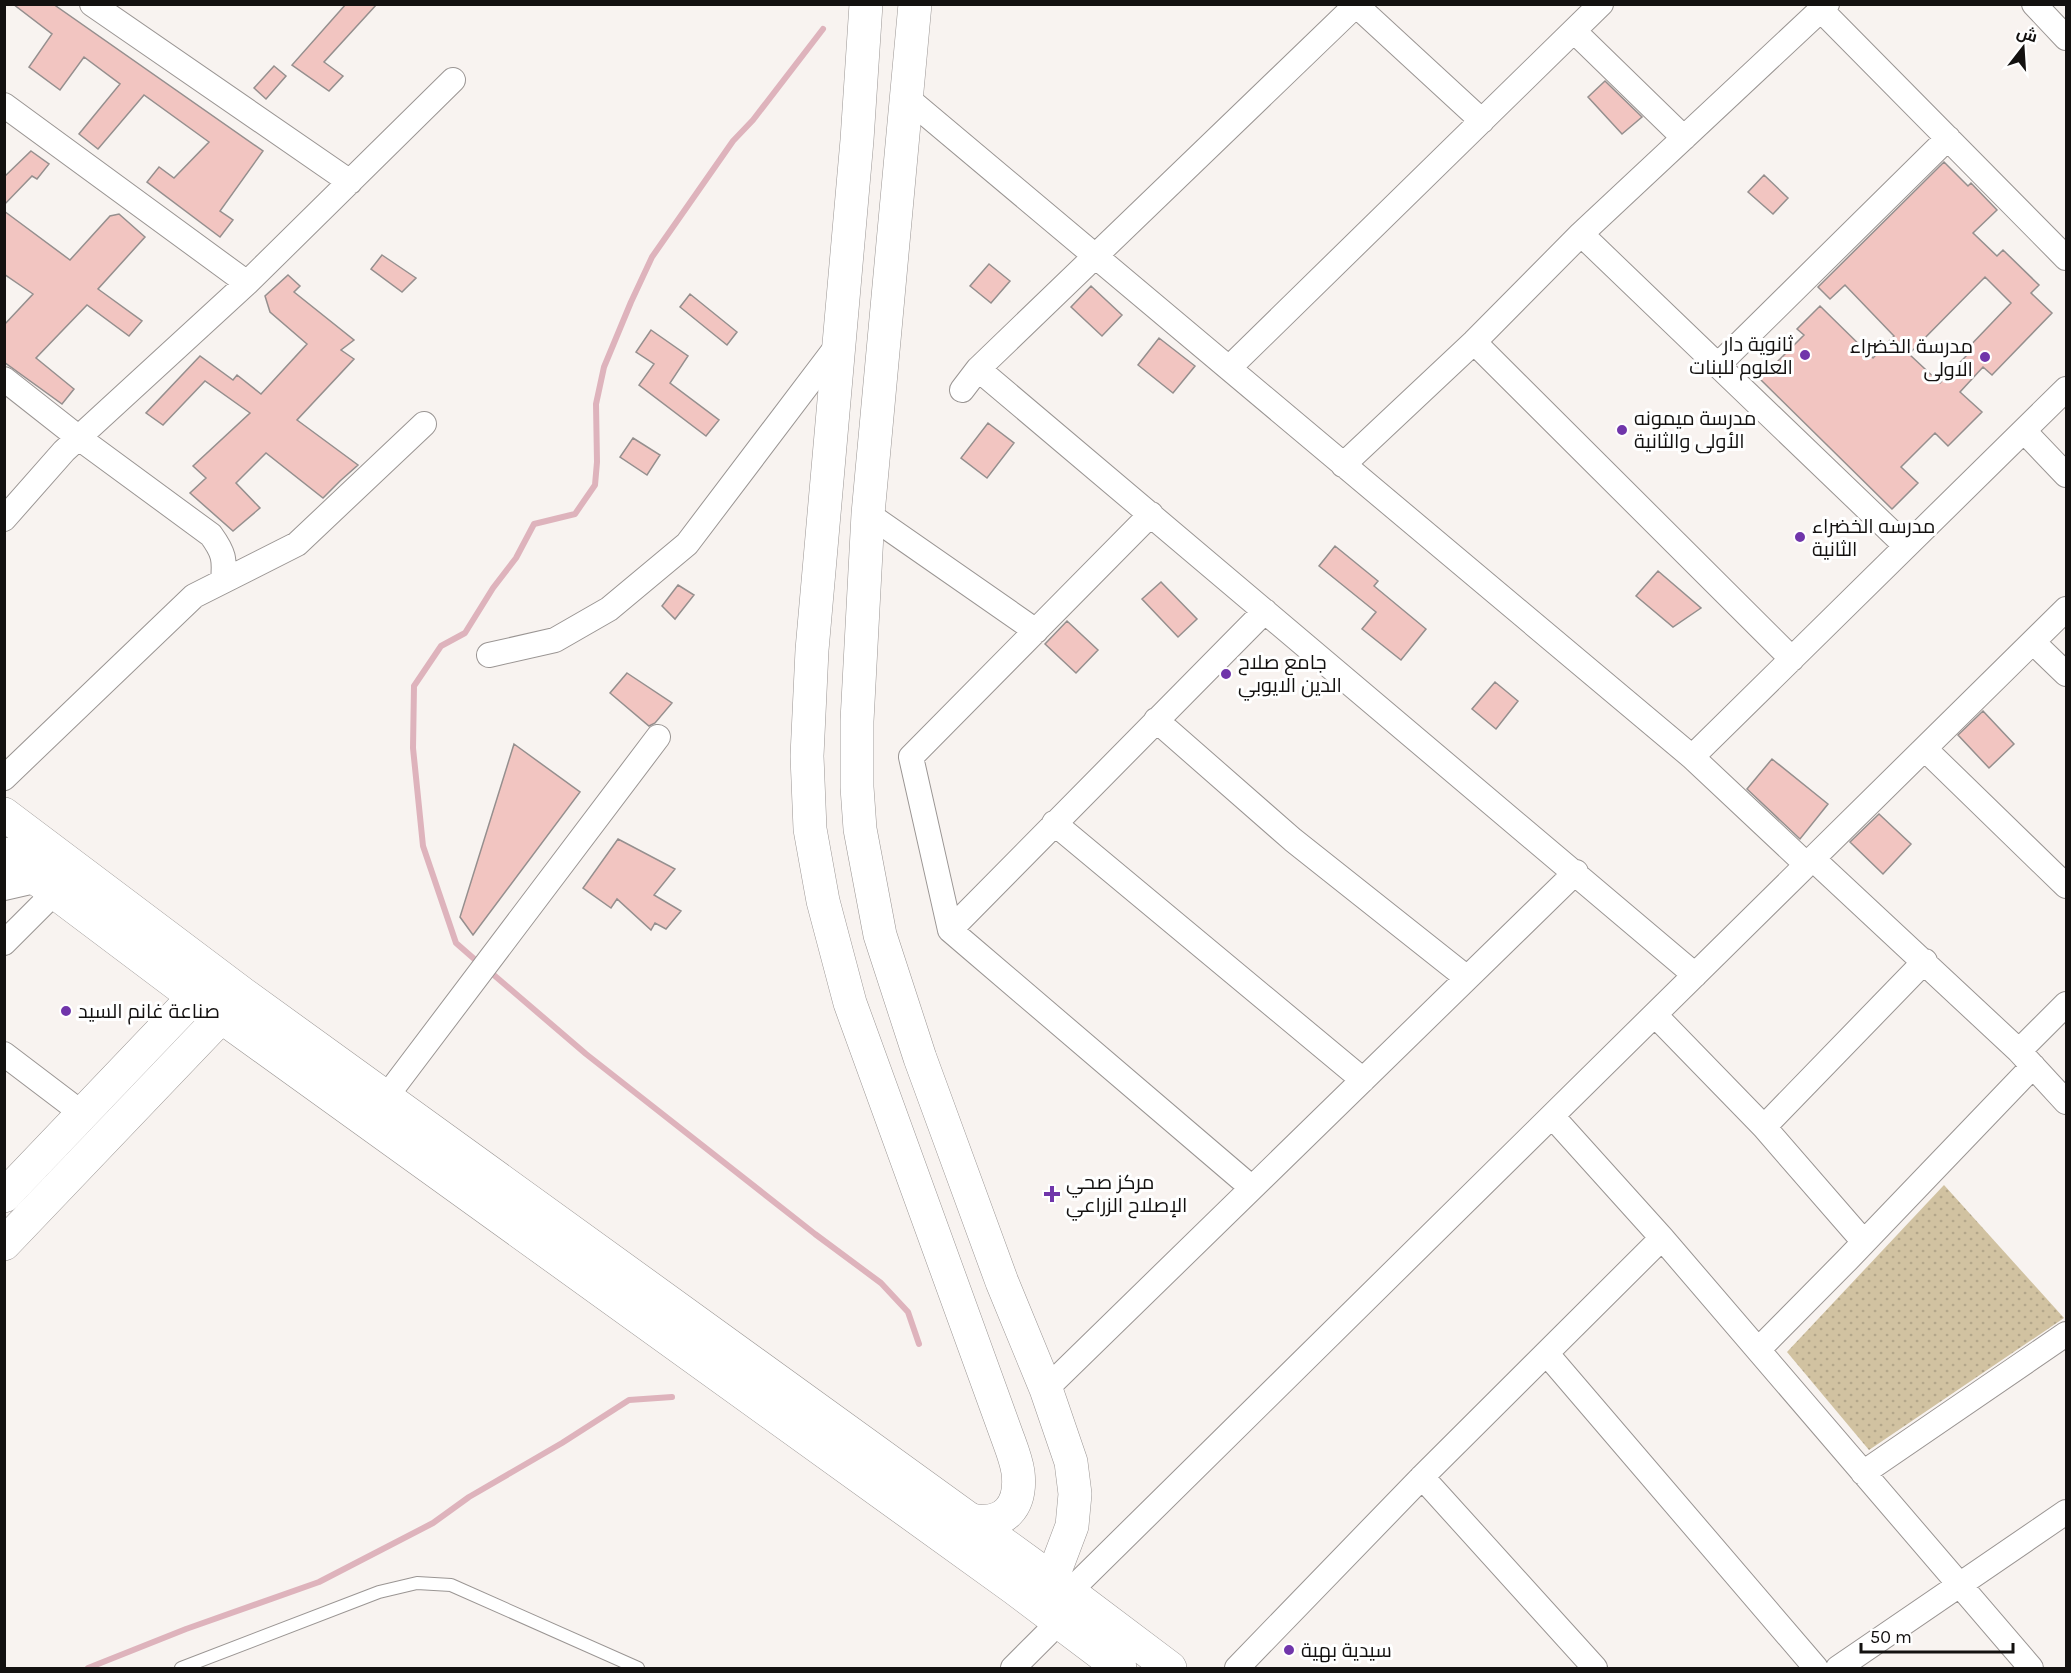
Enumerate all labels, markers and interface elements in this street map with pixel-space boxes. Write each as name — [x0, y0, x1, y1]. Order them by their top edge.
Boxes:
north arrow — [1993, 18, 2053, 78]
text: ش — [2015, 22, 2040, 46]
place label: ثانوية دار العلوم للبنات — [1689, 333, 1794, 381]
place label: مدرسة الخضراء الاولى — [1850, 335, 1973, 382]
marker: ثانوية دار العلوم للبنات — [1798, 348, 1812, 362]
marker: مدرسة الخضراء الاولى — [1978, 350, 1992, 364]
place label: مدرسة ميمونه الأولى والثانية — [1634, 407, 1756, 454]
marker: مدرسة ميمونه الأولى والثانية — [1615, 423, 1629, 437]
place label: مدرسه الخضراء الثانية — [1812, 515, 1935, 561]
marker: مدرسه الخضراء الثانية — [1793, 530, 1807, 544]
place label: جامع صلاح الدين الايوبي — [1238, 651, 1342, 701]
marker: جامع صلاح الدين الايوبي — [1219, 667, 1233, 681]
place label: صناعة غانم السيد — [78, 1000, 220, 1025]
marker: صناعة غانم السيد — [59, 1004, 73, 1018]
place label: مركز صحي الإصلاح الزراعي — [1066, 1171, 1187, 1221]
marker: مركز صحي الإصلاح الزراعي — [1043, 1185, 1061, 1203]
scale bar — [1861, 1616, 2012, 1654]
text: 50 m — [1870, 1626, 1912, 1648]
place label: سيدية بهية — [1301, 1639, 1392, 1663]
marker: سيدية بهية — [1282, 1643, 1296, 1657]

